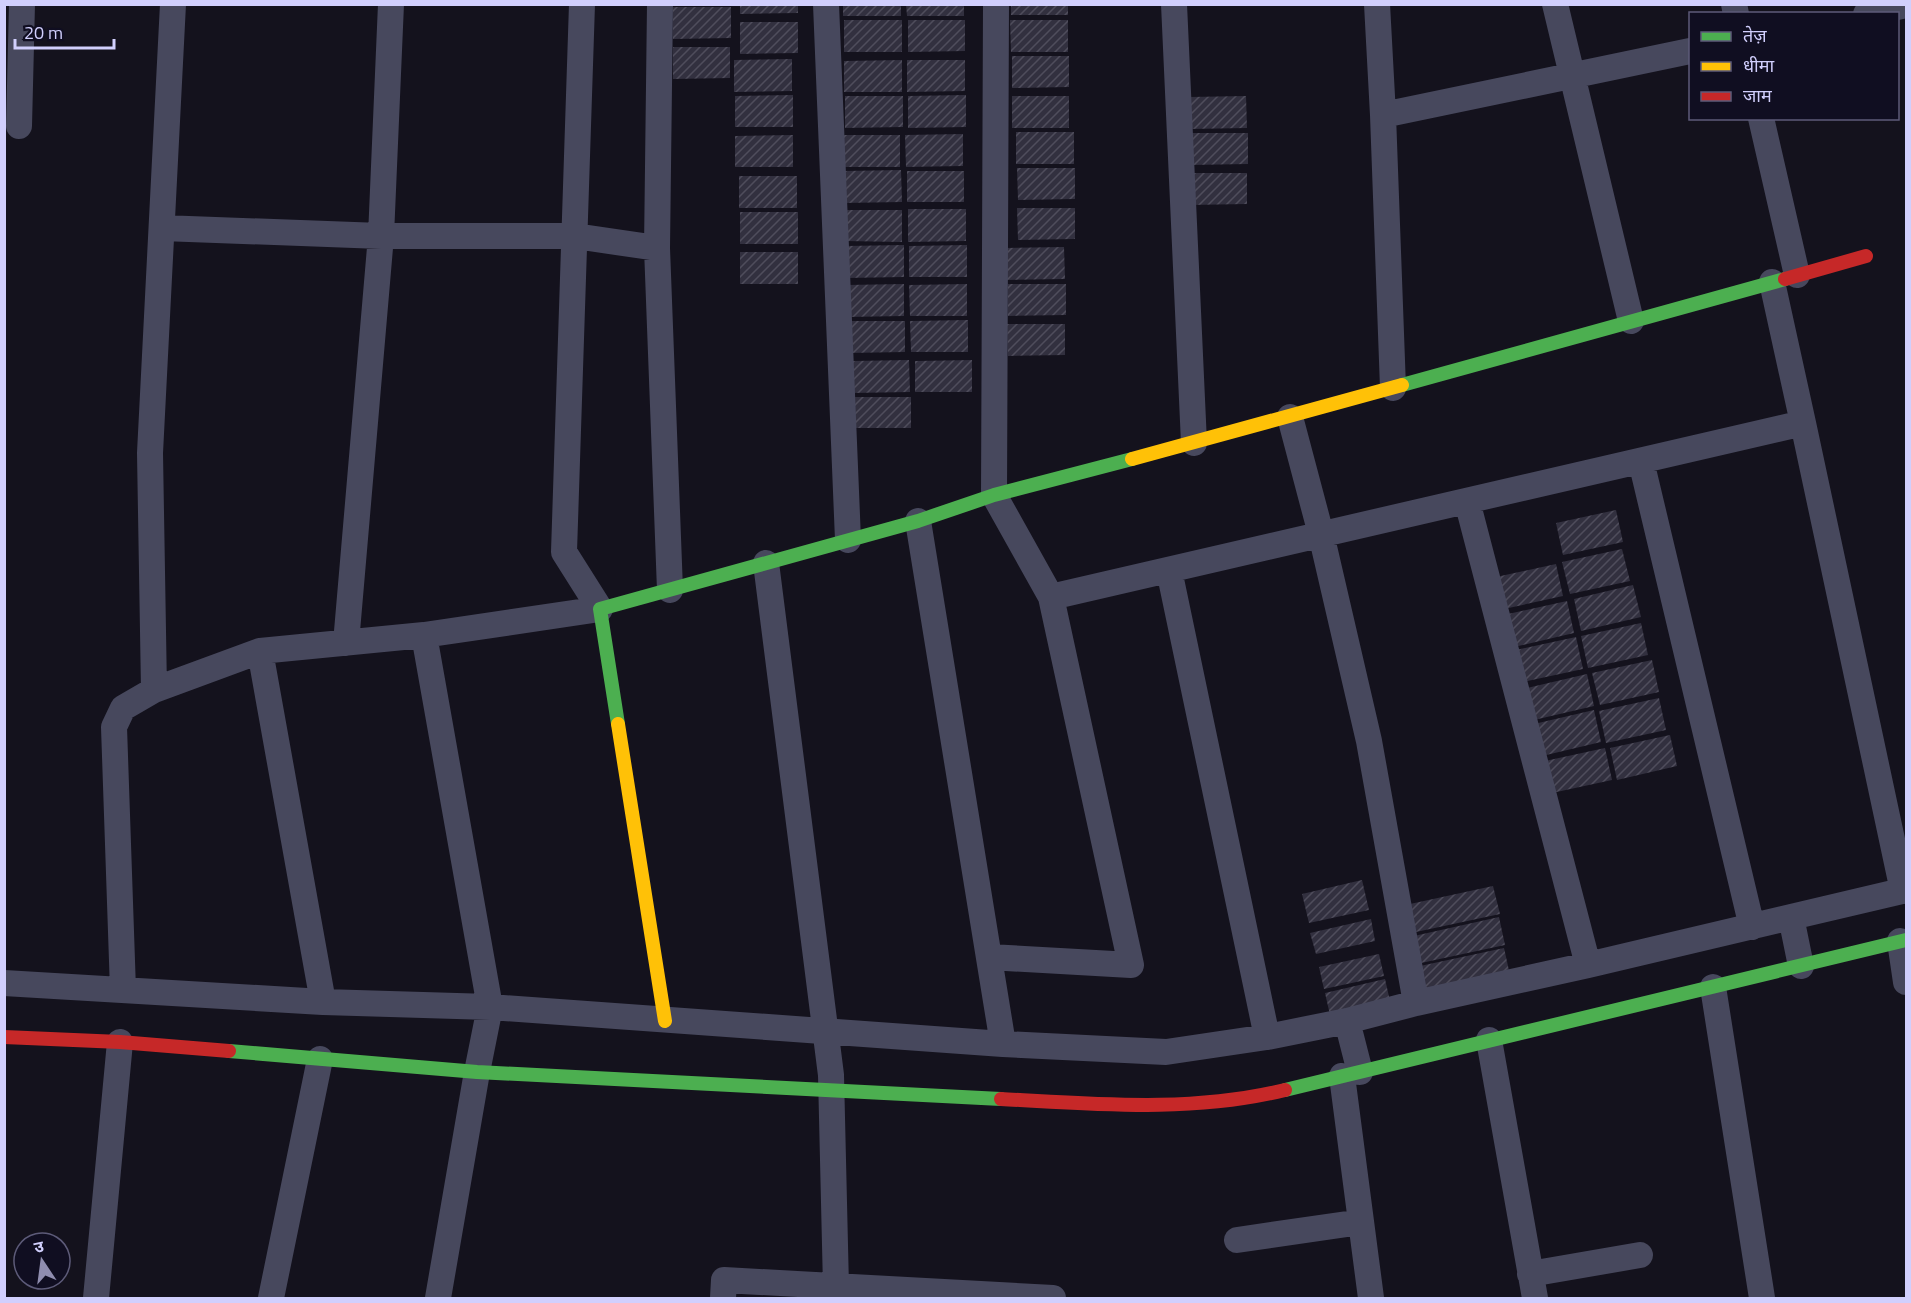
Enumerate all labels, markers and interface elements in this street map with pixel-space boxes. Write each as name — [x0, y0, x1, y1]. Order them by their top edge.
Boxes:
scale bar — [15, 12, 114, 50]
legend — [1689, 12, 1899, 120]
text: 20 m — [24, 19, 63, 46]
text: तेज़ — [1743, 22, 1767, 49]
text: धीमा — [1743, 52, 1774, 79]
text: जाम — [1743, 82, 1773, 109]
north arrow — [12, 1231, 72, 1291]
text: उ — [31, 1233, 47, 1259]

